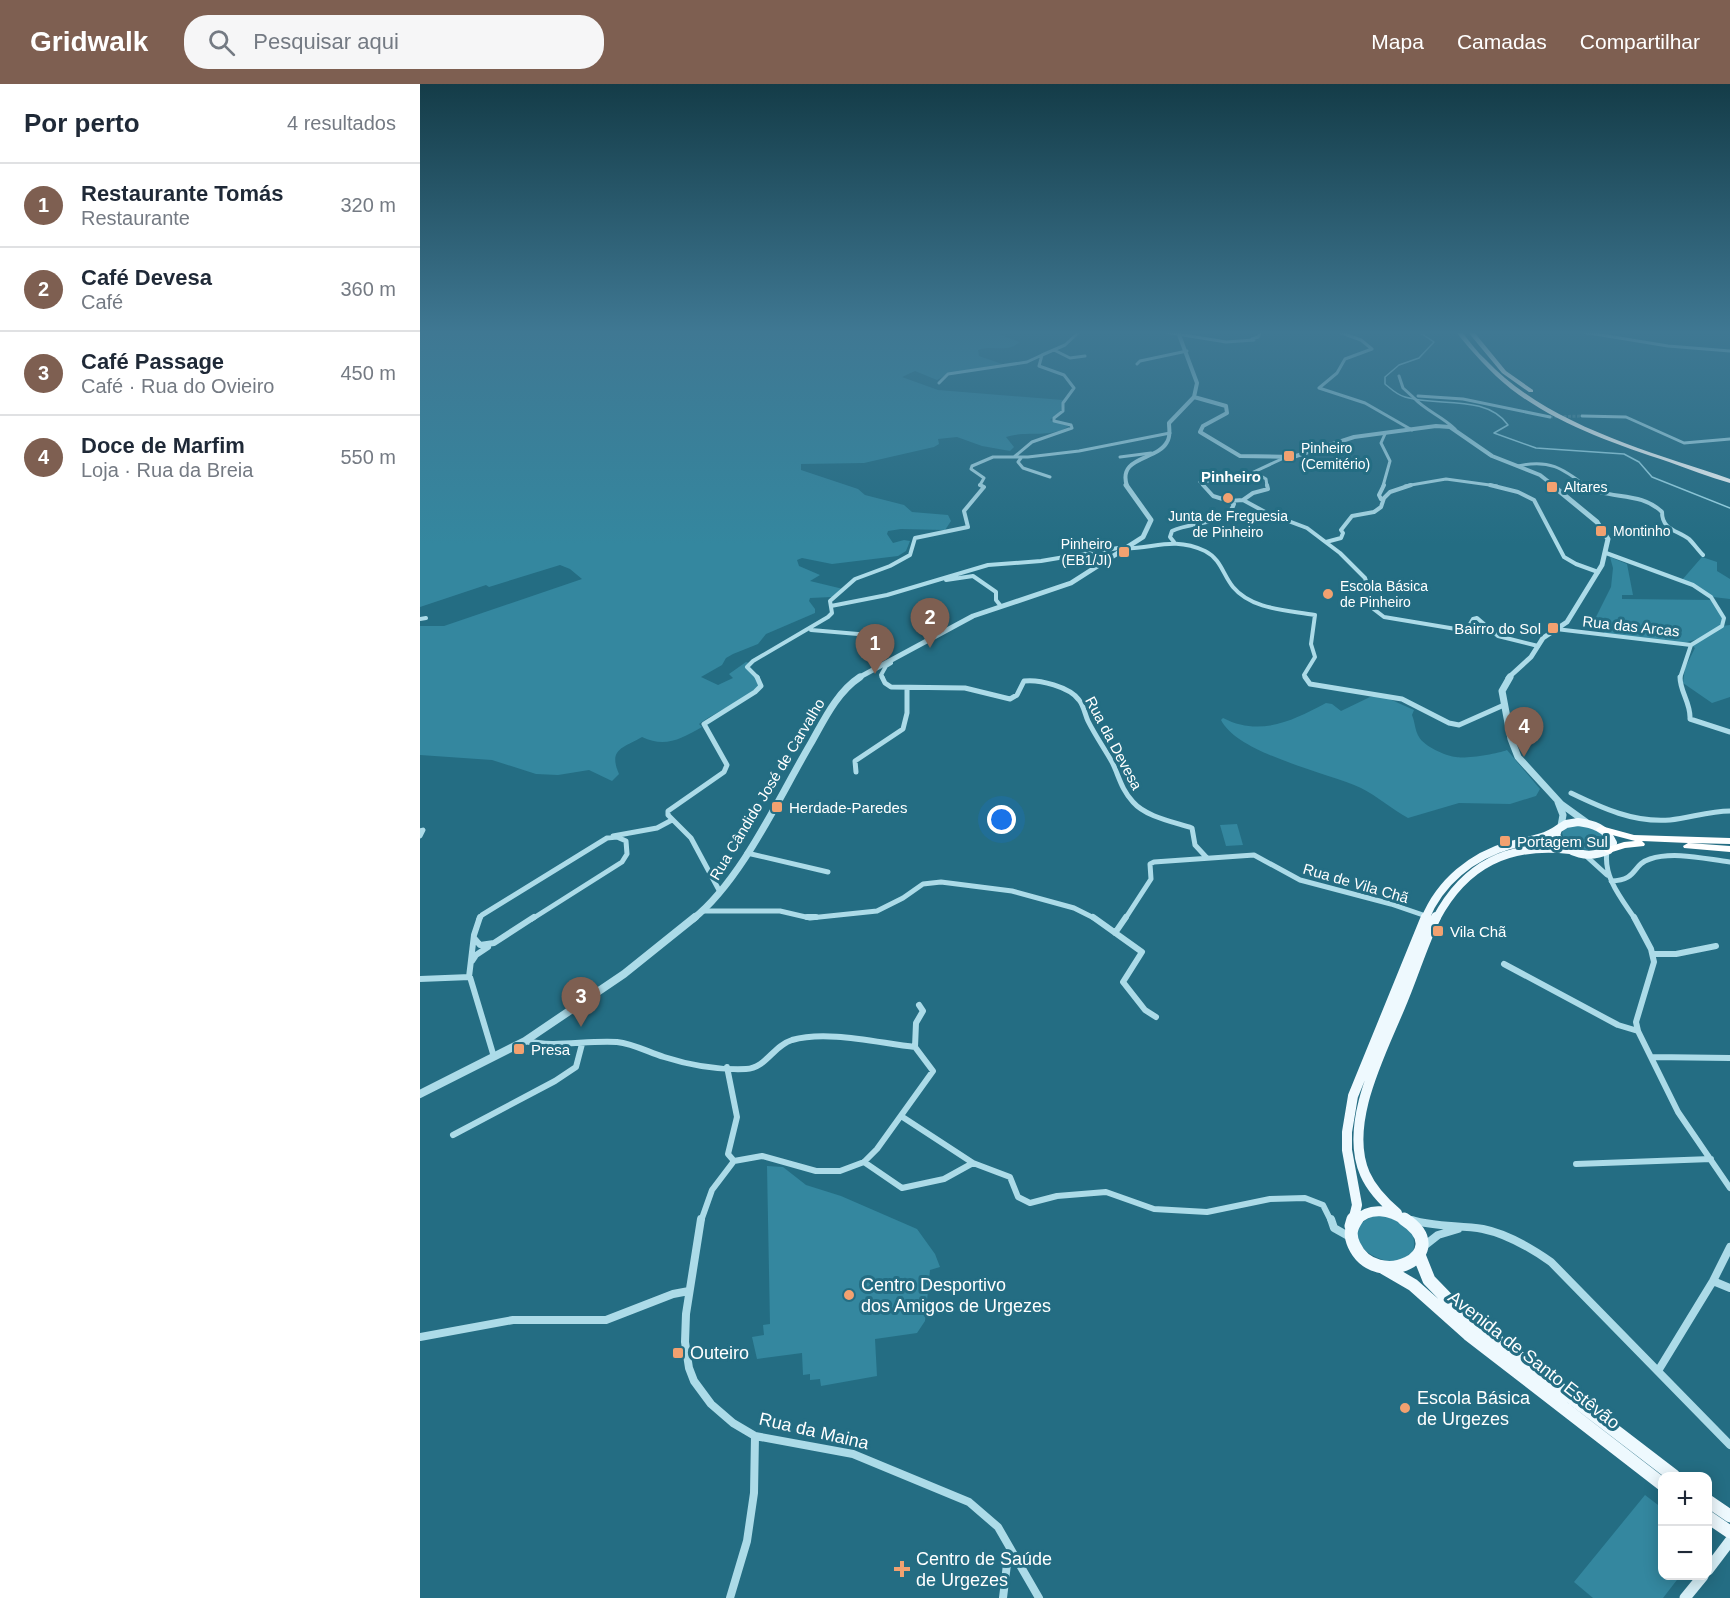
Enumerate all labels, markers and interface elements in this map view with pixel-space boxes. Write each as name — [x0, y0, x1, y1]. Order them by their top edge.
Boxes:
search box — [184, 15, 604, 69]
text: Gridwalk — [30, 26, 148, 57]
icon: search — [205, 26, 238, 59]
text: Pesquisar aqui — [253, 29, 399, 54]
text: Mapa — [1371, 30, 1424, 53]
text: Camadas — [1457, 30, 1547, 53]
text: Compartilhar — [1580, 30, 1700, 53]
text: Por perto — [24, 108, 140, 138]
text: 4 resultados — [287, 112, 396, 134]
text: Restaurante Tomás — [81, 181, 284, 206]
text: 1 — [38, 194, 49, 216]
text: 320 m — [340, 194, 396, 216]
text: Restaurante — [81, 207, 190, 229]
text: Café Devesa — [81, 265, 212, 290]
text: 2 — [38, 278, 49, 300]
text: 360 m — [340, 278, 396, 300]
text: Café — [81, 291, 123, 313]
text: Café Passage — [81, 349, 224, 374]
text: 3 — [38, 362, 49, 384]
text: 450 m — [340, 362, 396, 384]
text: Café · Rua do Ovieiro — [81, 375, 274, 397]
text: Doce de Marfim — [81, 433, 245, 458]
place label: Pinheiro (Cemitério) — [1301, 440, 1370, 472]
text: 4 — [38, 446, 49, 468]
text: 550 m — [340, 446, 396, 468]
marker: Pinheiro (Cemitério) — [1282, 449, 1296, 463]
text: Loja · Rua da Breia — [81, 459, 253, 481]
district label: Pinheiro — [1201, 468, 1261, 485]
place label: Altares — [1564, 479, 1608, 495]
marker: Altares — [1545, 480, 1559, 494]
marker: Junta de Freguesia de Pinheiro — [1221, 491, 1235, 505]
place label: Junta de Freguesia de Pinheiro — [1168, 508, 1288, 540]
place label: Montinho — [1613, 523, 1671, 539]
marker: Montinho — [1594, 524, 1608, 538]
place label: Pinheiro (EB1/JI) — [1061, 536, 1112, 568]
marker: Pinheiro (EB1/JI) — [1117, 545, 1131, 559]
place label: Escola Básica de Pinheiro — [1340, 578, 1428, 610]
marker: Escola Básica de Pinheiro — [1321, 587, 1335, 601]
pin: 2 — [910, 598, 950, 648]
street label: Rua das Arcas — [1582, 612, 1680, 640]
place label: Bairro do Sol — [1454, 620, 1541, 637]
marker: Bairro do Sol — [1546, 621, 1560, 635]
pin: 1 — [856, 624, 894, 674]
street label: Rua da Devesa — [1082, 693, 1146, 793]
street label: Rua Cândido José de Carvalho — [706, 695, 828, 883]
pin: 4 — [1504, 708, 1544, 757]
place label: Herdade-Paredes — [789, 799, 907, 816]
marker: Herdade-Paredes — [770, 800, 784, 814]
your location — [987, 805, 1016, 834]
place label: Portagem Sul — [1517, 833, 1608, 850]
marker: Portagem Sul — [1498, 834, 1512, 848]
street label: Rua de Vila Chã — [1301, 860, 1411, 906]
place label: Vila Chã — [1450, 923, 1507, 940]
marker: Vila Chã — [1431, 924, 1445, 938]
pin: 3 — [562, 978, 600, 1027]
place label: Presa — [531, 1041, 571, 1058]
marker: Presa — [512, 1042, 526, 1056]
place label: Centro Desportivo dos Amigos de Urgezes — [861, 1275, 1051, 1316]
street label: Avenida de Santo Estêvão — [1444, 1287, 1624, 1433]
marker: Centro Desportivo dos Amigos de Urgezes — [842, 1288, 856, 1302]
place label: Outeiro — [690, 1343, 749, 1363]
marker: Outeiro — [671, 1346, 685, 1360]
place label: Escola Básica de Urgezes — [1417, 1388, 1531, 1429]
marker: Escola Básica de Urgezes — [1398, 1401, 1412, 1415]
street label: Rua da Maina — [757, 1409, 872, 1454]
map controls — [1658, 1472, 1712, 1580]
button: + — [1658, 1472, 1712, 1526]
button: − — [1658, 1526, 1712, 1580]
place label: Centro de Saúde de Urgezes — [916, 1549, 1052, 1590]
marker: Centro de Saúde de Urgezes — [893, 1560, 911, 1578]

